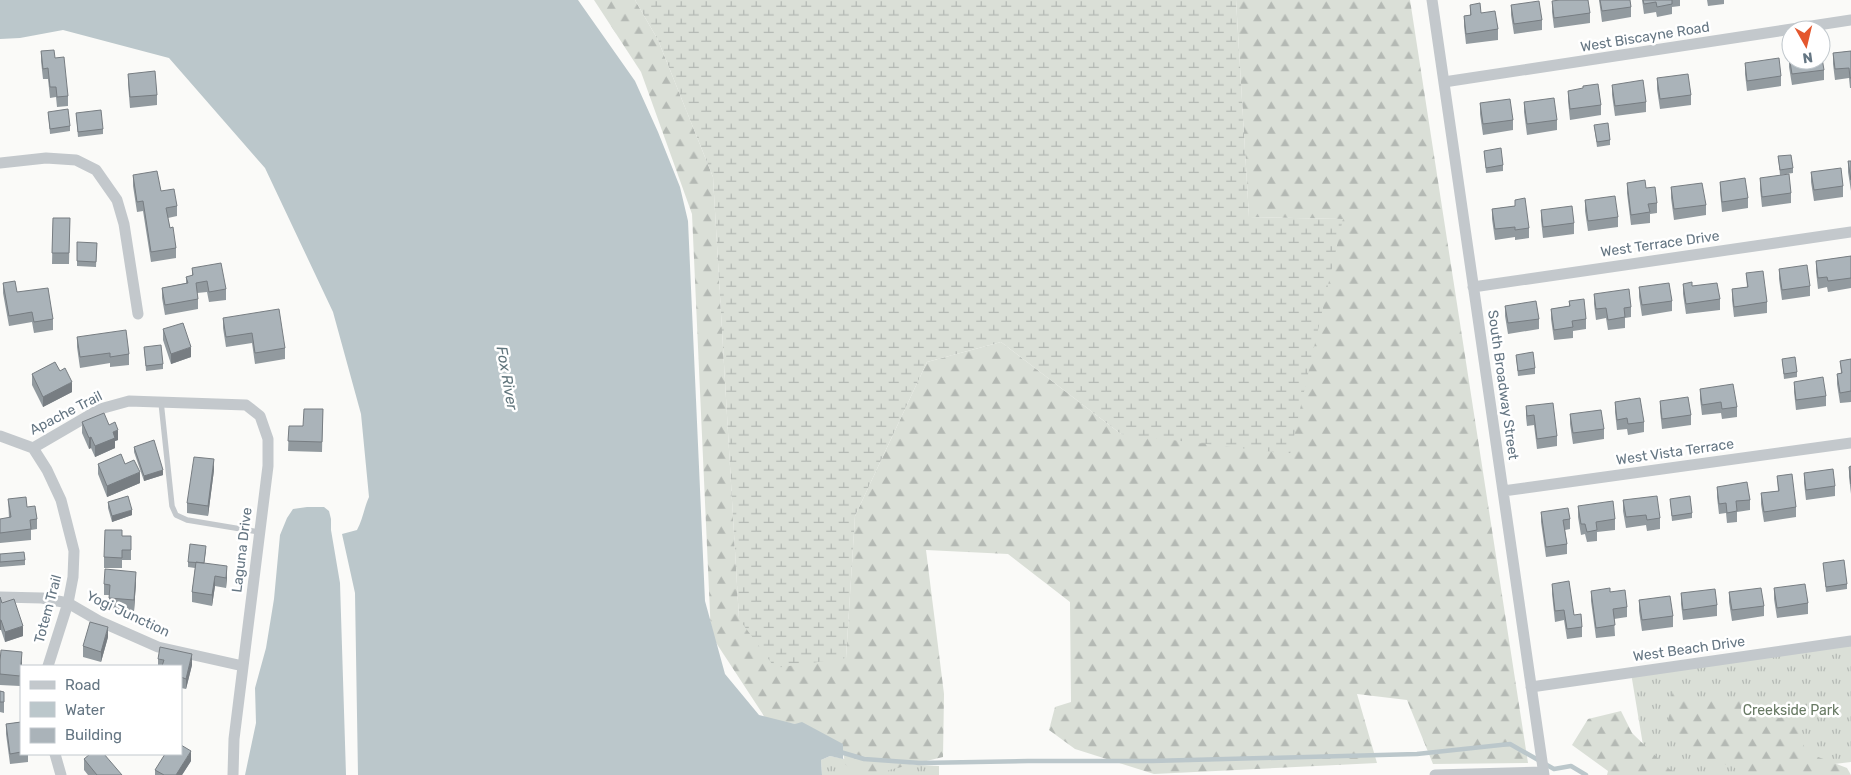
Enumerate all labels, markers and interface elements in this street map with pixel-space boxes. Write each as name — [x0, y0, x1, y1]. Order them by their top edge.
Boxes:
street label: West Biscayne Road — [1579, 18, 1711, 56]
north arrow — [1781, 20, 1831, 70]
text: N — [1802, 48, 1814, 66]
street label: West Terrace Drive — [1599, 227, 1721, 261]
street label: South Broadway Street — [1484, 309, 1522, 462]
water label: Fox River — [493, 345, 522, 413]
street label: Apache Trail — [27, 387, 105, 439]
street label: West Vista Terrace — [1615, 435, 1735, 469]
street label: Laguna Drive — [228, 506, 256, 594]
street label: Totem Trail — [31, 573, 65, 645]
street label: Yogi Junction — [84, 587, 172, 641]
street label: West Beach Drive — [1632, 633, 1746, 665]
legend — [20, 665, 182, 755]
text: Road — [65, 676, 101, 694]
text: Water — [65, 701, 105, 719]
park label: Creekside Park — [1743, 702, 1840, 719]
text: Building — [65, 726, 122, 744]

